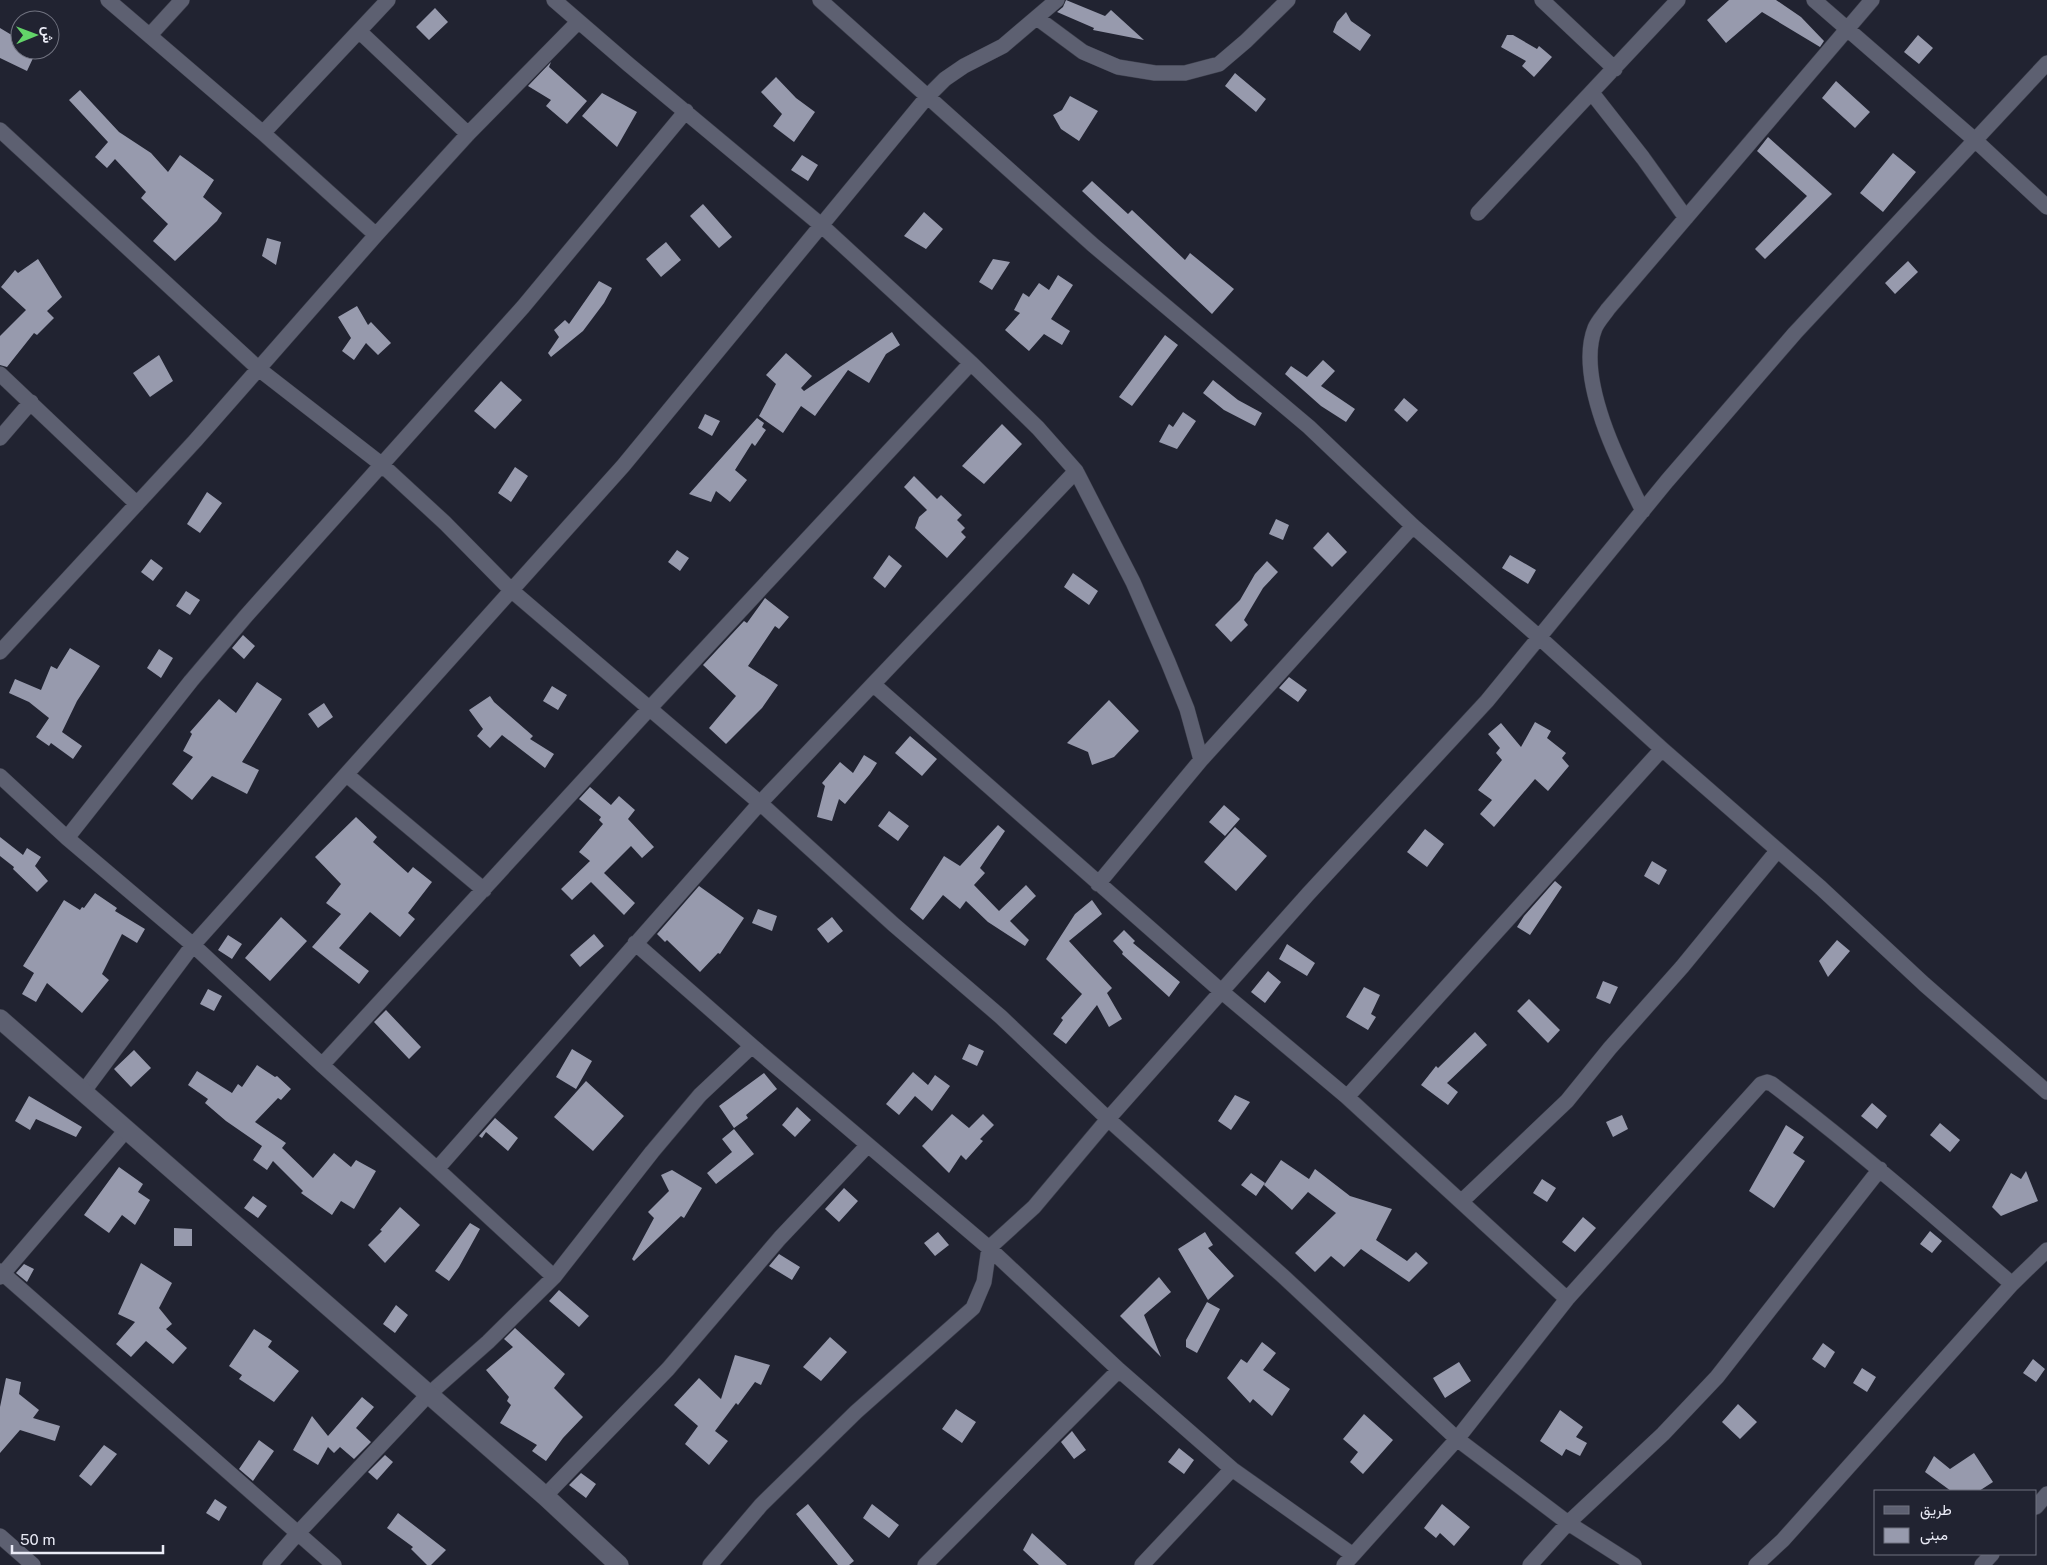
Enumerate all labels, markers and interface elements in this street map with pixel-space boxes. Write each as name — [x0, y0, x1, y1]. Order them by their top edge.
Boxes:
north arrow — [10, 10, 60, 60]
text: ش — [39, 26, 56, 44]
legend — [1874, 1490, 2037, 1555]
text: طريق — [1920, 1501, 1952, 1520]
scale bar — [12, 1522, 164, 1554]
text: مبنى — [1920, 1526, 1948, 1545]
text: 50 m — [20, 1531, 55, 1548]

